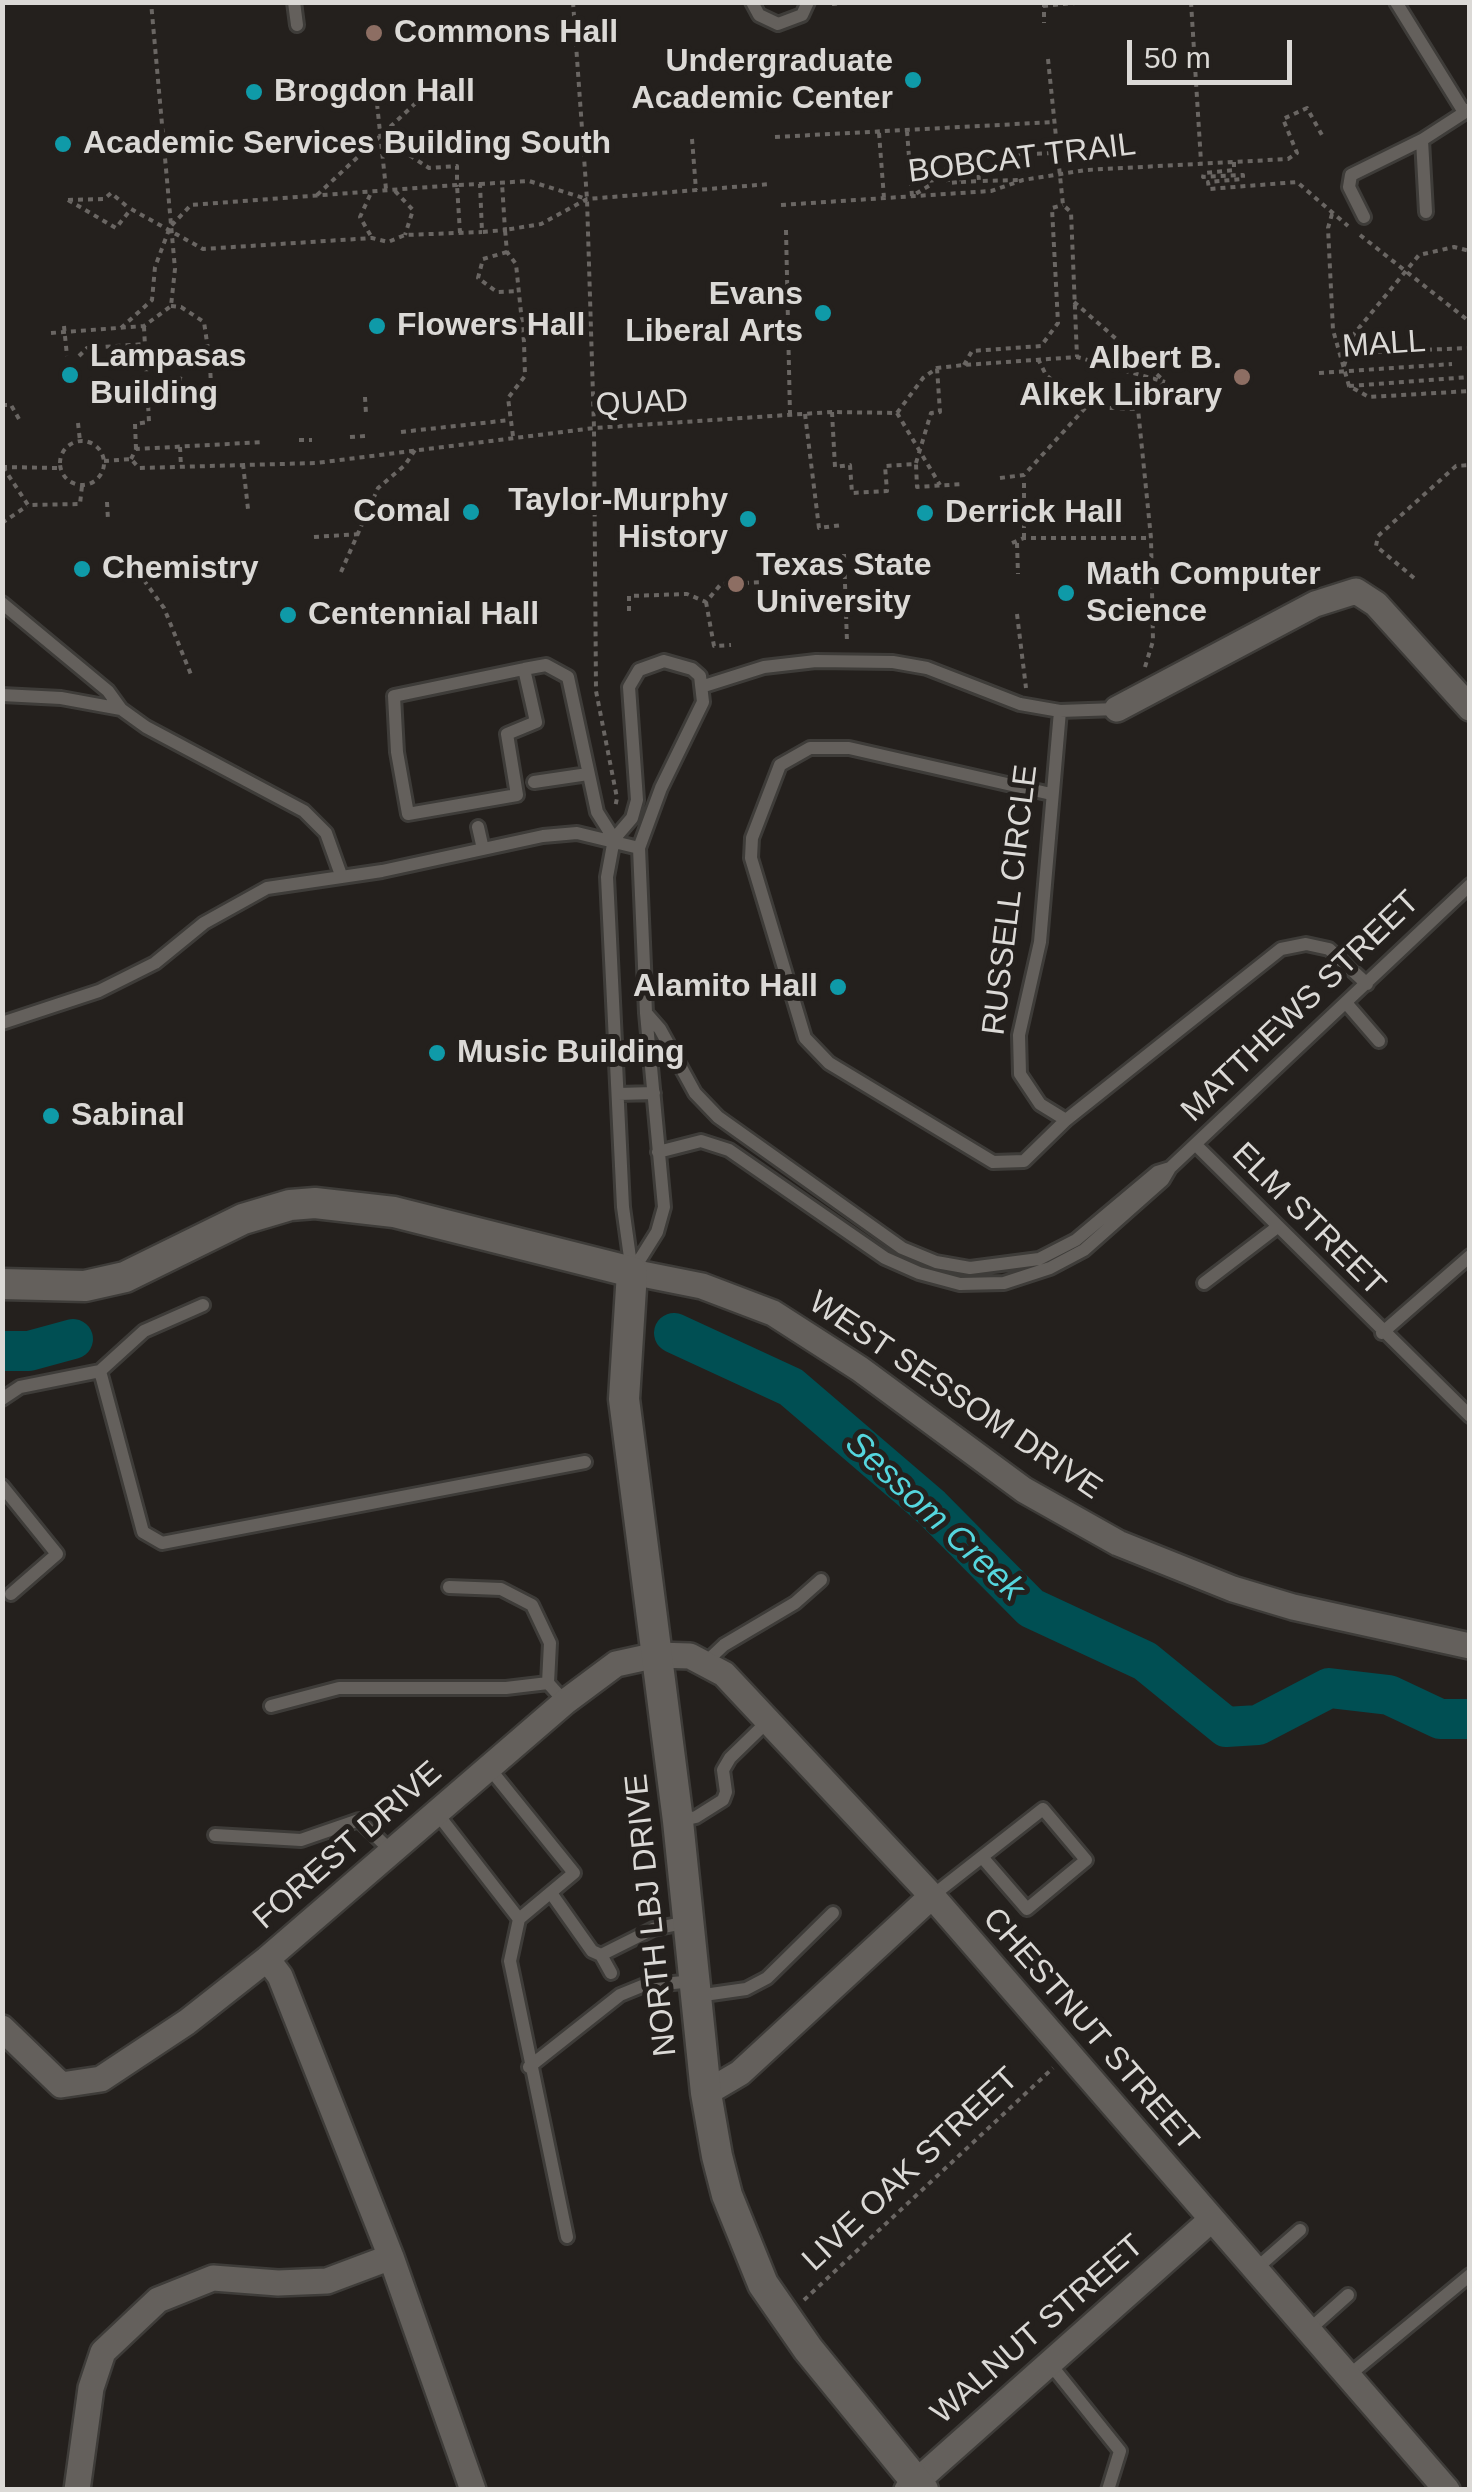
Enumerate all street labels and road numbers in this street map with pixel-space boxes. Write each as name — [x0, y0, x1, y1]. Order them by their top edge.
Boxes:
street label: BOBCAT TRAIL — [906, 126, 1138, 192]
street label: MALL — [1341, 323, 1427, 367]
street label: QUAD — [595, 382, 689, 426]
street label: RUSSELL CIRCLE — [975, 763, 1047, 1037]
street label: MATTHEWS STREET — [1174, 883, 1428, 1131]
street label: ELM STREET — [1223, 1135, 1393, 1305]
street label: WEST SESSOM DRIVE — [801, 1284, 1109, 1508]
street label: FOREST DRIVE — [246, 1754, 450, 1938]
street label: NORTH LBJ DRIVE — [618, 1772, 686, 2058]
street label: CHESTNUT STREET — [974, 1901, 1206, 2159]
street label: LIVE OAK STREET — [795, 2060, 1027, 2280]
street label: WALNUT STREET — [924, 2227, 1152, 2433]

